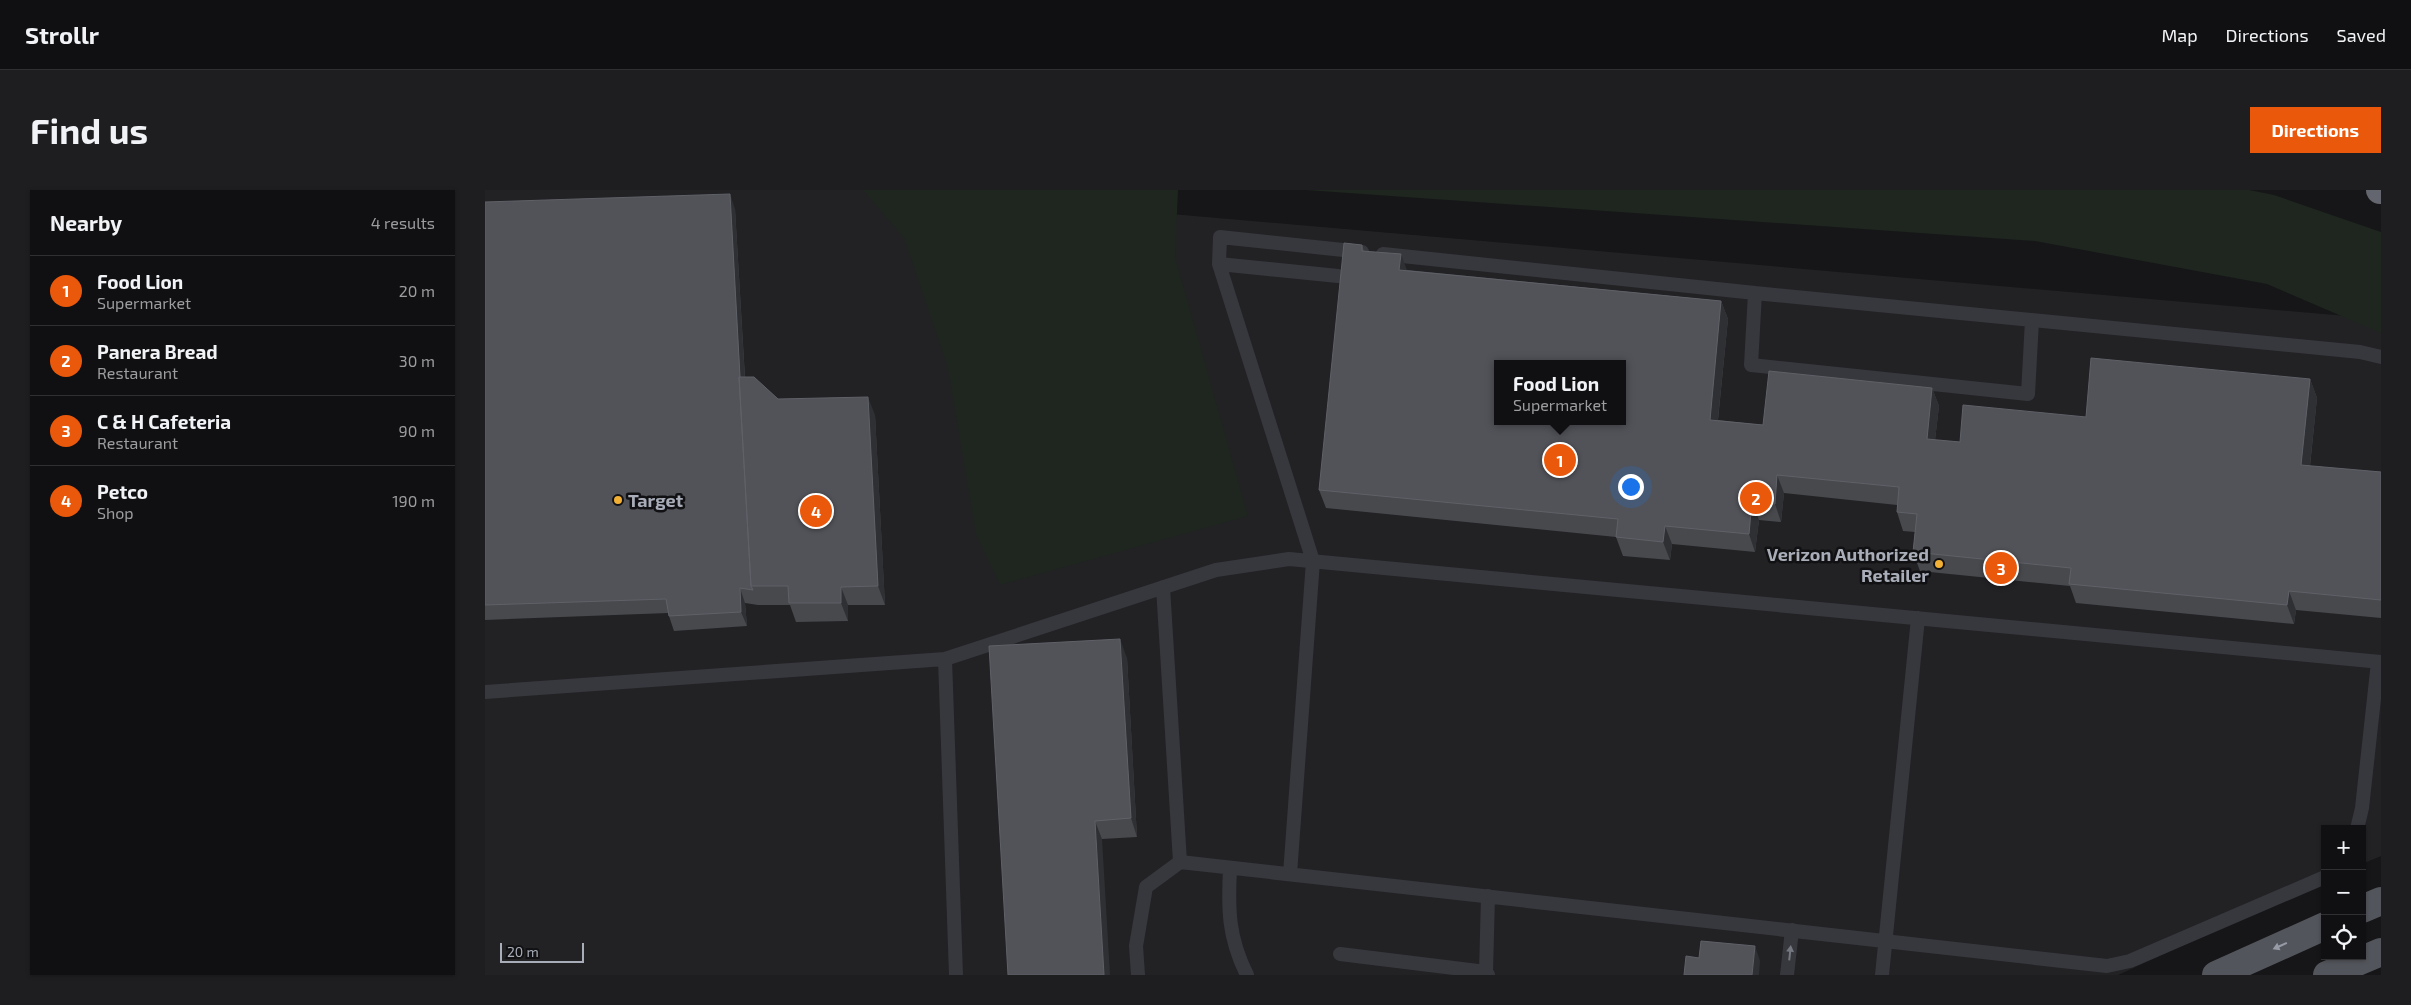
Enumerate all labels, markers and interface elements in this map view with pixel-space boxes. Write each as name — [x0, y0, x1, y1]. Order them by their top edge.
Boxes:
text: Strollr — [25, 20, 99, 49]
text: Map — [2161, 24, 2198, 46]
text: Directions — [2226, 24, 2309, 46]
text: Saved — [2337, 24, 2386, 46]
button: Directions — [2250, 107, 2381, 153]
text: Find us — [30, 109, 148, 151]
text: Nearby — [50, 210, 122, 235]
text: 4 results — [371, 213, 435, 232]
text: Food Lion — [97, 270, 183, 293]
text: 1 — [63, 281, 69, 300]
text: 20 m — [399, 281, 435, 300]
text: Supermarket — [97, 293, 191, 312]
text: Panera Bread — [97, 340, 218, 363]
text: 2 — [61, 351, 71, 370]
text: 30 m — [399, 351, 435, 370]
popup — [1494, 360, 1626, 425]
text: Restaurant — [97, 363, 178, 382]
text: Food Lion — [1513, 372, 1599, 395]
text: Supermarket — [1513, 395, 1607, 414]
text: C & H Cafeteria — [97, 410, 231, 433]
text: 3 — [61, 421, 71, 440]
text: 90 m — [399, 421, 435, 440]
text: Restaurant — [97, 433, 178, 452]
pin: 1 — [1544, 441, 1576, 479]
your location — [1618, 474, 1644, 500]
pin: 2 — [1740, 479, 1772, 517]
text: Petco — [97, 480, 148, 503]
place label: Target — [628, 489, 684, 511]
text: 4 — [61, 491, 71, 510]
text: 190 m — [392, 491, 435, 510]
pin: 4 — [800, 492, 832, 530]
marker: Target — [612, 494, 624, 506]
text: Shop — [97, 503, 134, 522]
place label: Verizon Authorized Retailer — [1767, 543, 1929, 586]
pin: 3 — [1985, 549, 2017, 587]
marker: Verizon Authorized Retailer — [1933, 558, 1945, 570]
map controls — [2321, 825, 2366, 960]
button: + — [2321, 825, 2366, 870]
button: − — [2321, 870, 2366, 915]
button: locate — [2321, 915, 2366, 960]
scale bar — [500, 940, 584, 963]
one-way arrow — [2273, 942, 2287, 950]
text: 20 m — [507, 943, 539, 960]
one-way arrow — [1786, 944, 1794, 960]

